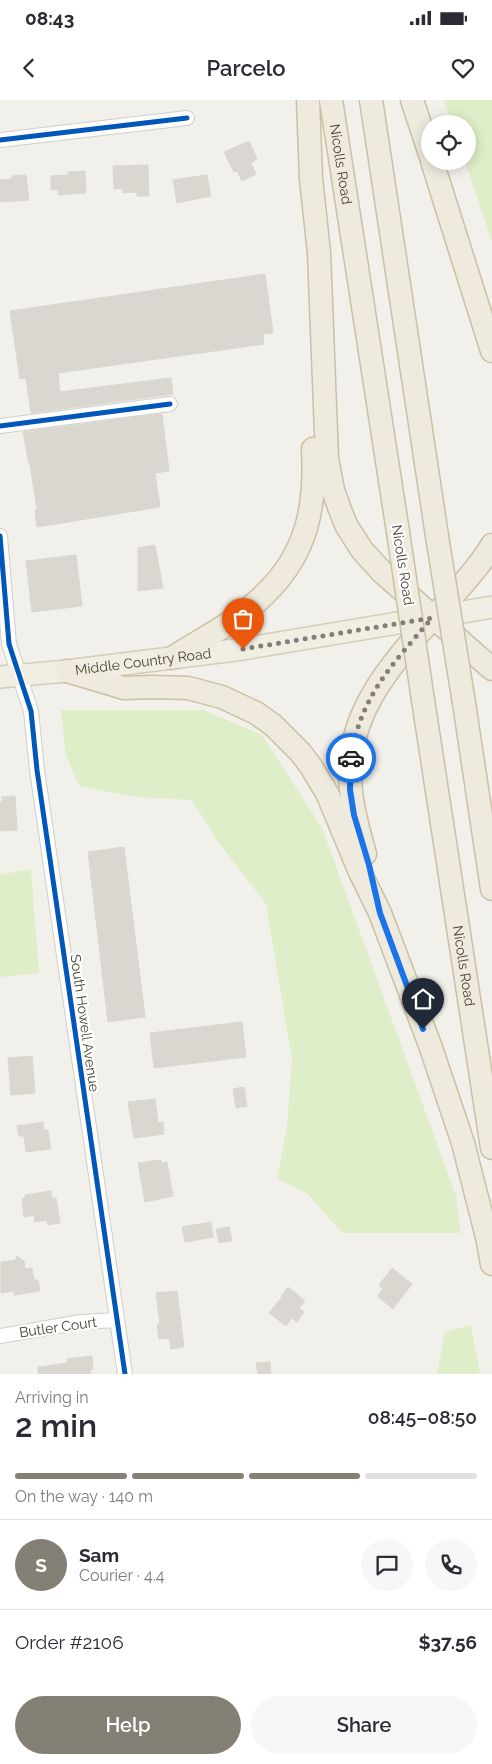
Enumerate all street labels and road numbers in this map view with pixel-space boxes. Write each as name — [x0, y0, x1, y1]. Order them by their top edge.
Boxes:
street label: Nicolls Road — [327, 123, 355, 206]
street label: Nicolls Road — [389, 524, 417, 606]
street label: Middle Country Road — [74, 645, 212, 678]
street label: Nicolls Road — [450, 924, 478, 1007]
street label: South Howell Avenue — [67, 953, 103, 1093]
street label: Butler Court — [18, 1314, 98, 1340]

